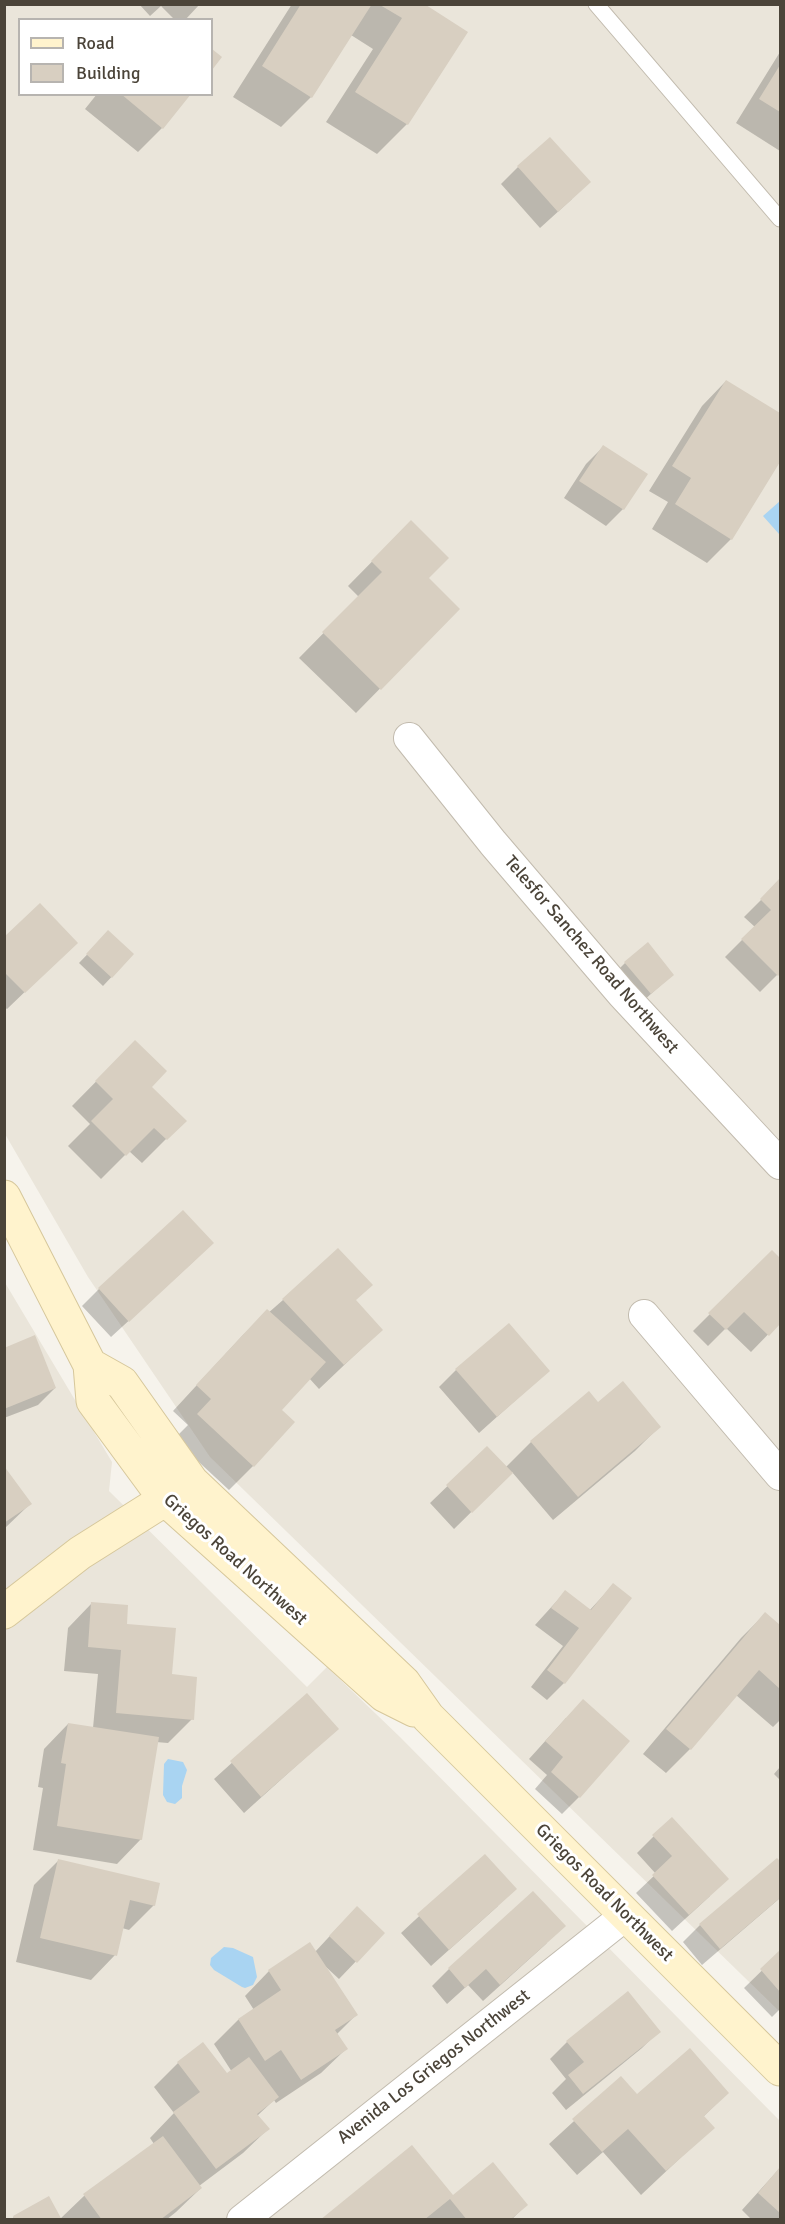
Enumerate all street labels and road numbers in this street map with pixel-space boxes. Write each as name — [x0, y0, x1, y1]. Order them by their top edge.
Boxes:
street label: Telesfor Sanchez Road Northwest — [499, 852, 683, 1058]
street label: Griegos Road Northwest — [159, 1490, 311, 1630]
street label: Griegos Road Northwest — [531, 1820, 677, 1966]
street label: Avenida Los Griegos Northwest — [333, 1985, 535, 2149]

